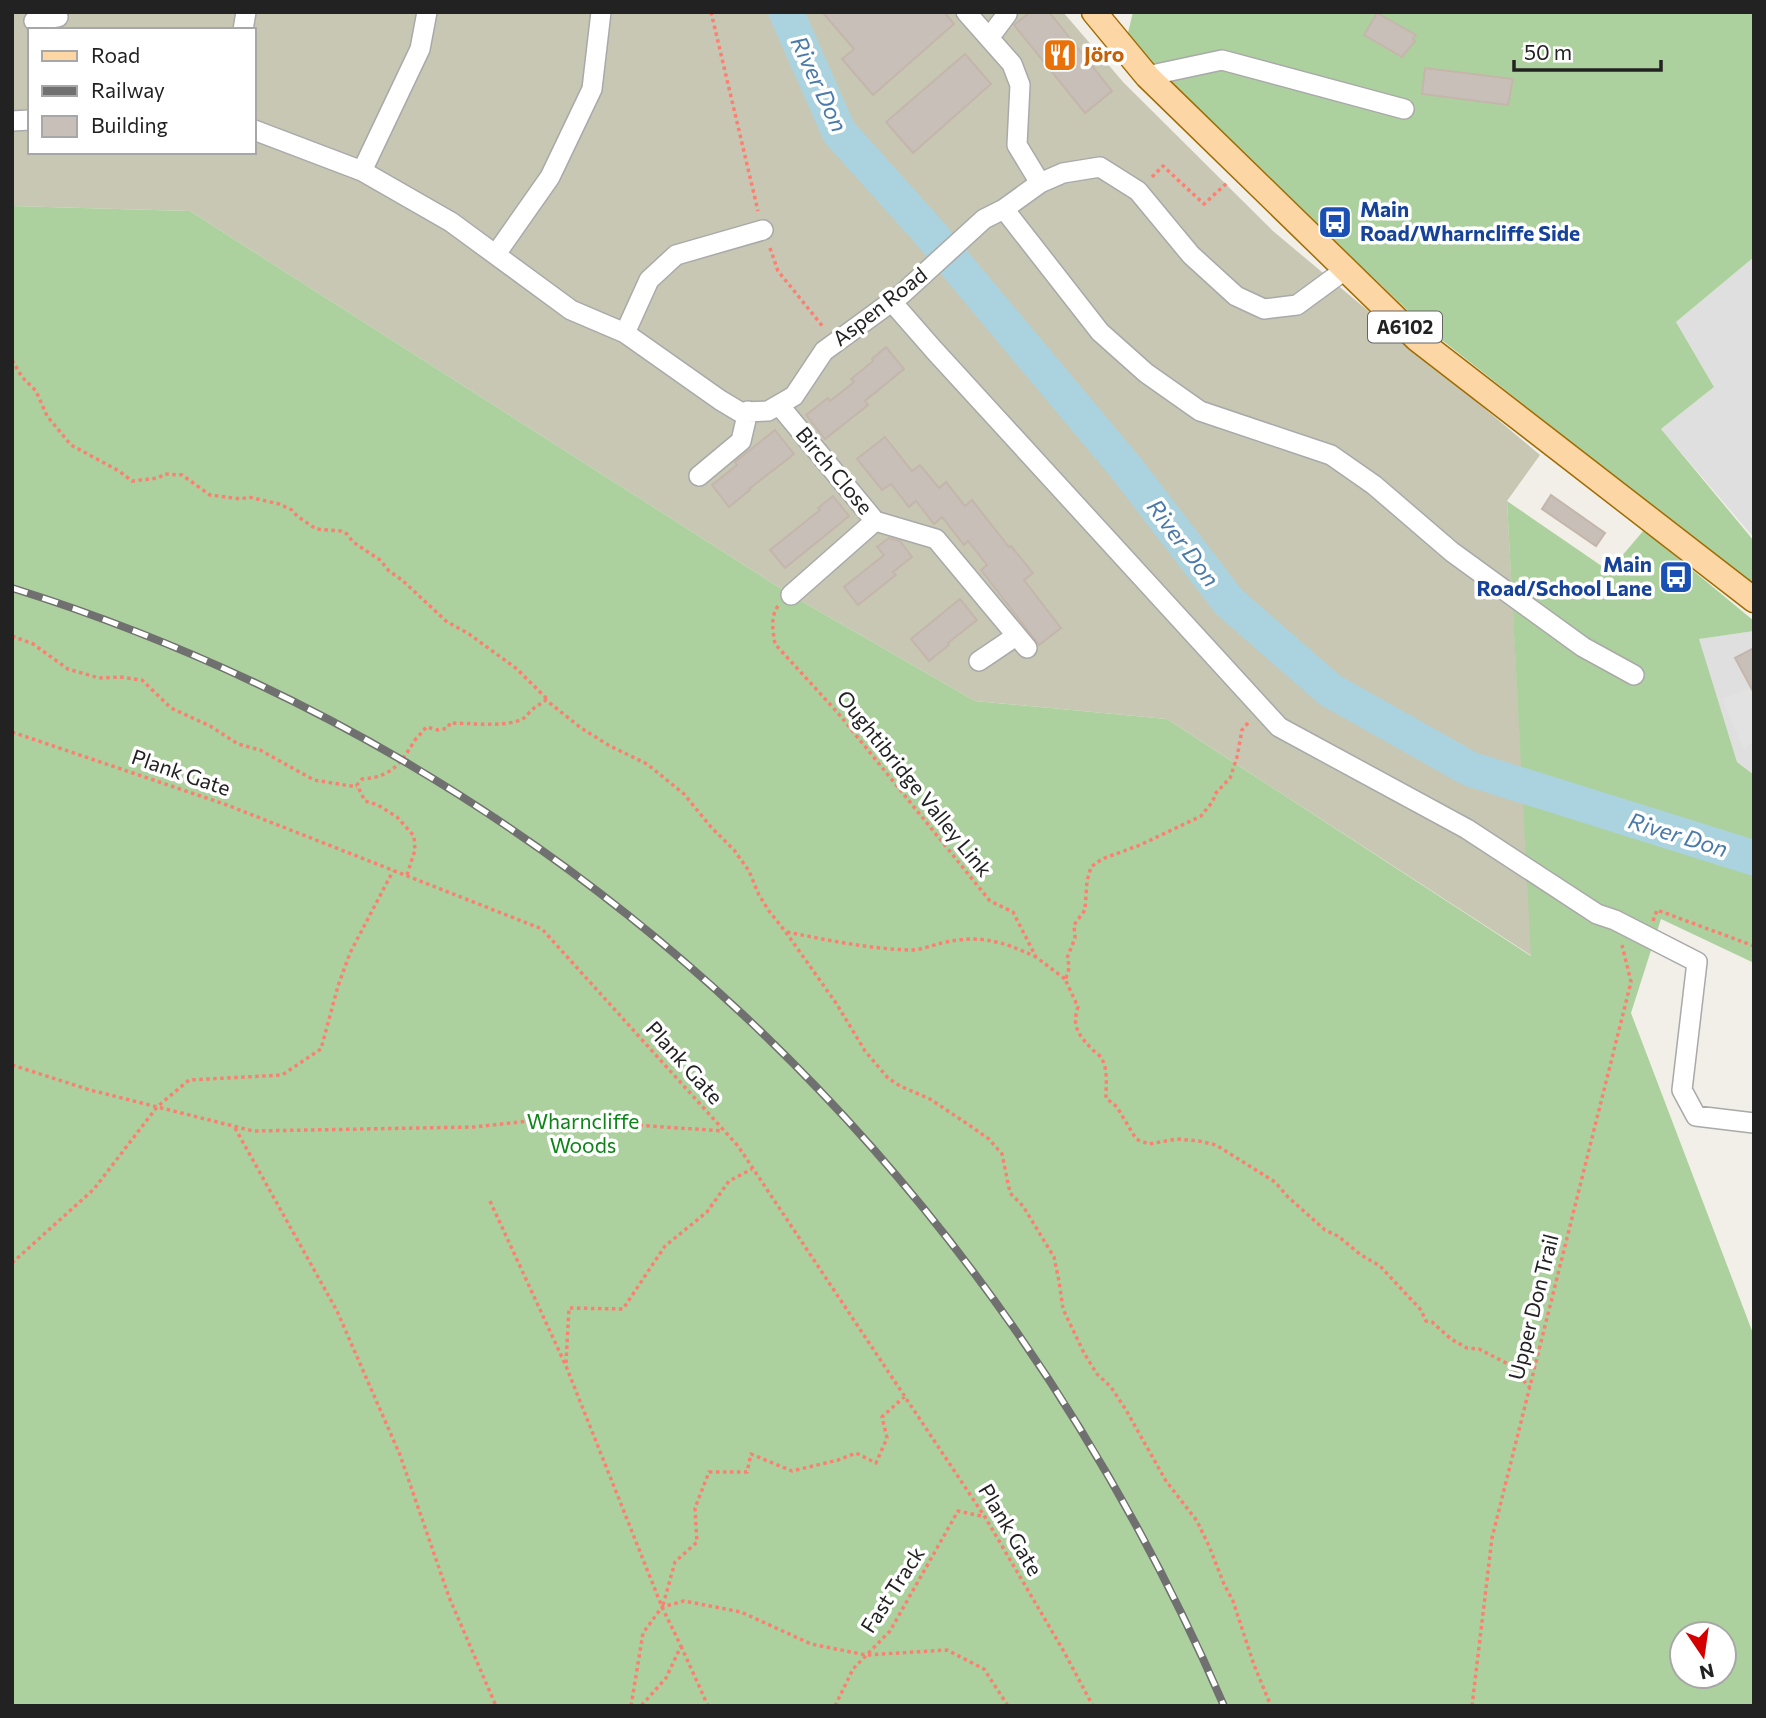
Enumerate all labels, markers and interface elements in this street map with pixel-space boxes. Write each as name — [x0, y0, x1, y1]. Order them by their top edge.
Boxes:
legend — [28, 28, 256, 154]
scale bar — [1514, 28, 1661, 72]
water label: River Don — [786, 31, 854, 136]
restaurant icon: Jöro — [1041, 36, 1079, 74]
text: 50 m — [1524, 39, 1572, 64]
place label: Jöro — [1084, 41, 1124, 66]
text: Road — [91, 42, 140, 67]
text: Railway — [91, 77, 165, 102]
text: Building — [91, 112, 168, 137]
place label: Main Road/Wharncliffe Side — [1360, 196, 1580, 245]
bus stop icon: Main Road/Wharncliffe Side — [1316, 203, 1354, 241]
street label: Aspen Road — [827, 261, 931, 350]
road number: A6102 — [1368, 312, 1442, 342]
street label: Birch Close — [791, 421, 879, 519]
water label: River Don — [1142, 493, 1226, 592]
place label: Main Road/School Lane — [1477, 551, 1652, 600]
bus stop icon: Main Road/School Lane — [1657, 558, 1695, 596]
street label: Oughtibridge Valley Link — [832, 685, 998, 881]
street label: Plank Gate — [129, 743, 234, 800]
water label: River Don — [1625, 806, 1731, 862]
street label: Plank Gate — [641, 1015, 729, 1109]
park label: Wharncliffe Woods — [527, 1108, 639, 1157]
street label: Upper Don Trail — [1502, 1231, 1563, 1382]
street label: Plank Gate — [974, 1479, 1048, 1580]
street label: Fast Track — [855, 1542, 929, 1637]
north arrow — [1668, 1620, 1738, 1690]
text: N — [1697, 1659, 1716, 1685]

